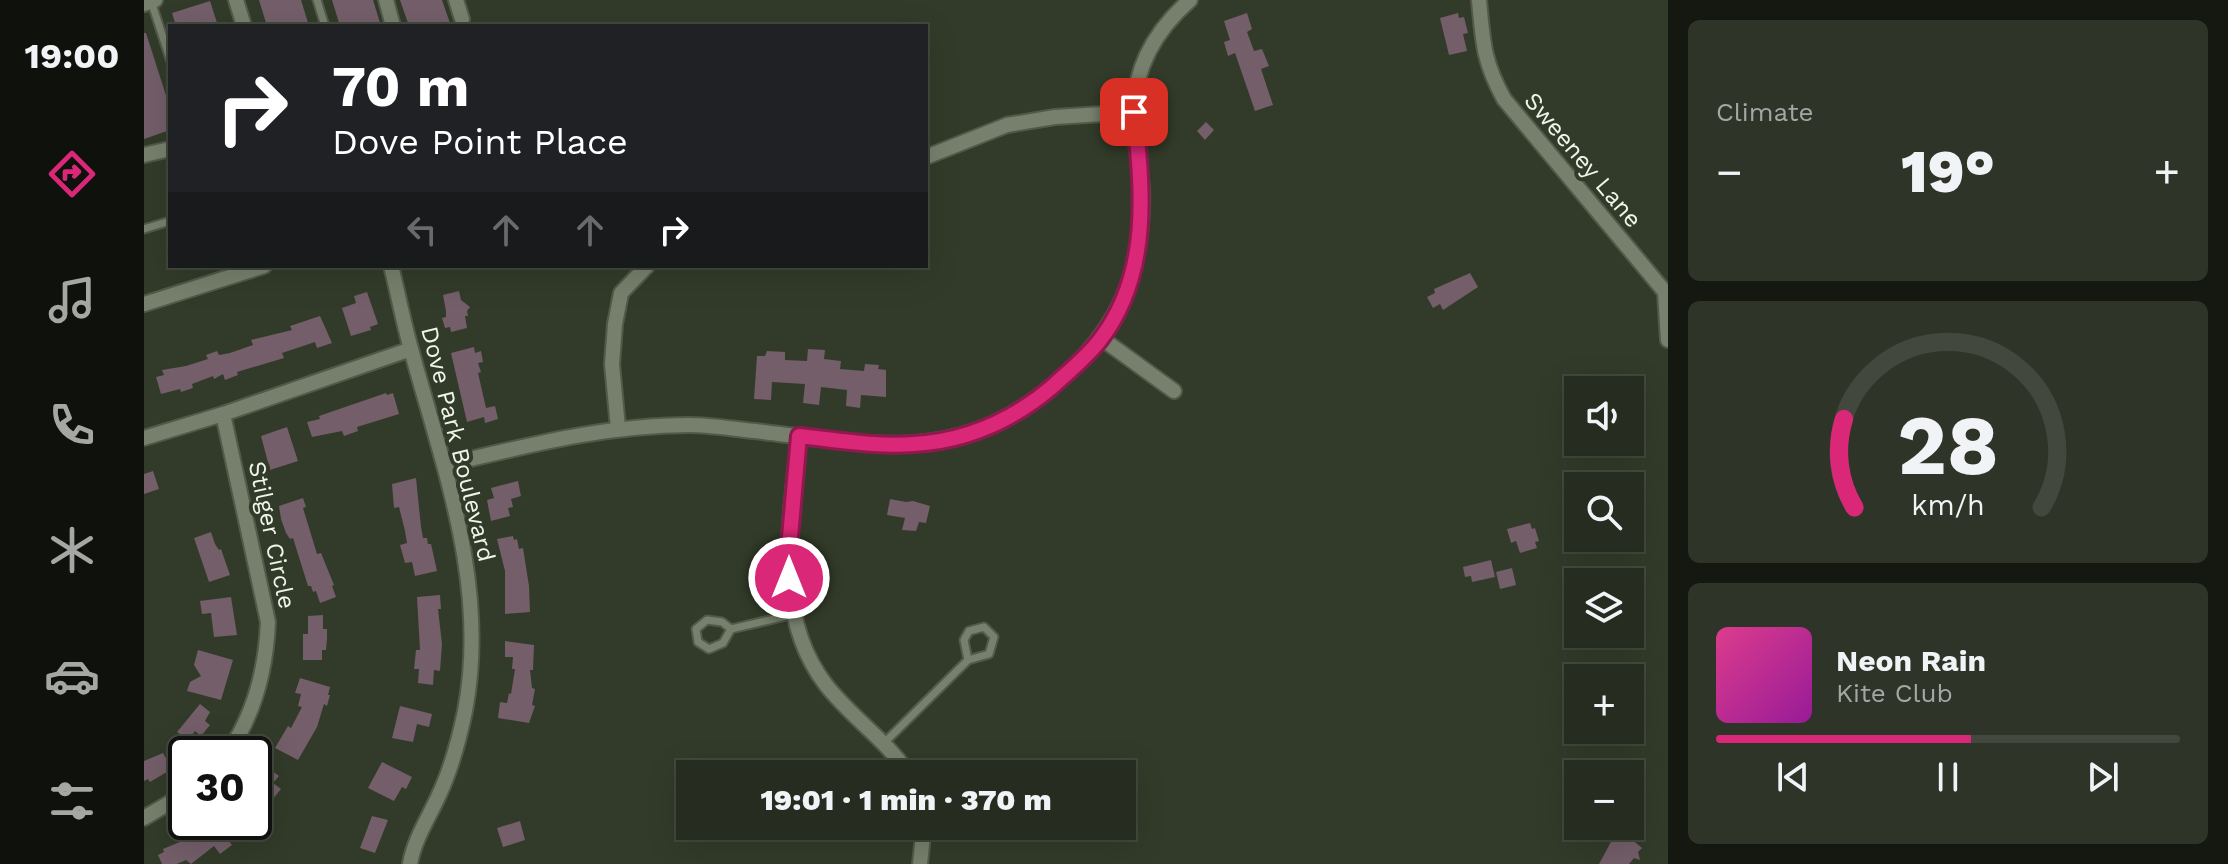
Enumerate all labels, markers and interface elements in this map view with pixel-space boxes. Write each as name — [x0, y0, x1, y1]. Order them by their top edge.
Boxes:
text: 19:00 — [25, 35, 119, 77]
text: 70 m — [332, 54, 469, 120]
icon: right — [200, 56, 304, 160]
pin — [1100, 78, 1168, 146]
street label: Sweeney Lane — [1518, 87, 1648, 233]
icon: arrive — [1112, 90, 1156, 134]
text: Climate — [1716, 97, 1814, 127]
text: Dove Point Place — [332, 121, 628, 163]
text: 19° — [1901, 136, 1995, 207]
icon: directions — [44, 146, 100, 202]
text: − — [1716, 146, 1743, 198]
text: + — [2153, 146, 2180, 198]
icon: left — [400, 208, 444, 252]
icon: ahead — [484, 208, 528, 252]
icon: ahead — [568, 208, 612, 252]
icon: right — [652, 208, 696, 252]
icon: music — [44, 272, 100, 328]
street label: Dove Park Boulevard — [415, 323, 501, 565]
map controls — [1564, 376, 1644, 840]
button: sound — [1564, 376, 1644, 456]
icon: phone — [44, 397, 100, 453]
text: 28 — [1897, 397, 1999, 494]
street label: Stilger Circle — [243, 459, 301, 611]
button: search — [1564, 472, 1644, 552]
text: km/h — [1911, 488, 1985, 522]
icon: climate — [44, 522, 100, 578]
position arrow — [747, 536, 831, 620]
button: layers — [1564, 568, 1644, 648]
text: Neon Rain — [1836, 643, 1986, 678]
icon: car — [44, 648, 100, 704]
button: + — [1564, 664, 1644, 744]
text: Kite Club — [1836, 678, 1953, 708]
speed limit sign: 30 — [168, 736, 272, 840]
icon: previous — [1771, 755, 1815, 799]
icon: pause — [1926, 755, 1970, 799]
icon: next — [2081, 755, 2125, 799]
button: − — [1564, 760, 1644, 840]
icon: filters — [44, 773, 100, 829]
text: 19:01 · 1 min · 370 m — [760, 782, 1052, 817]

